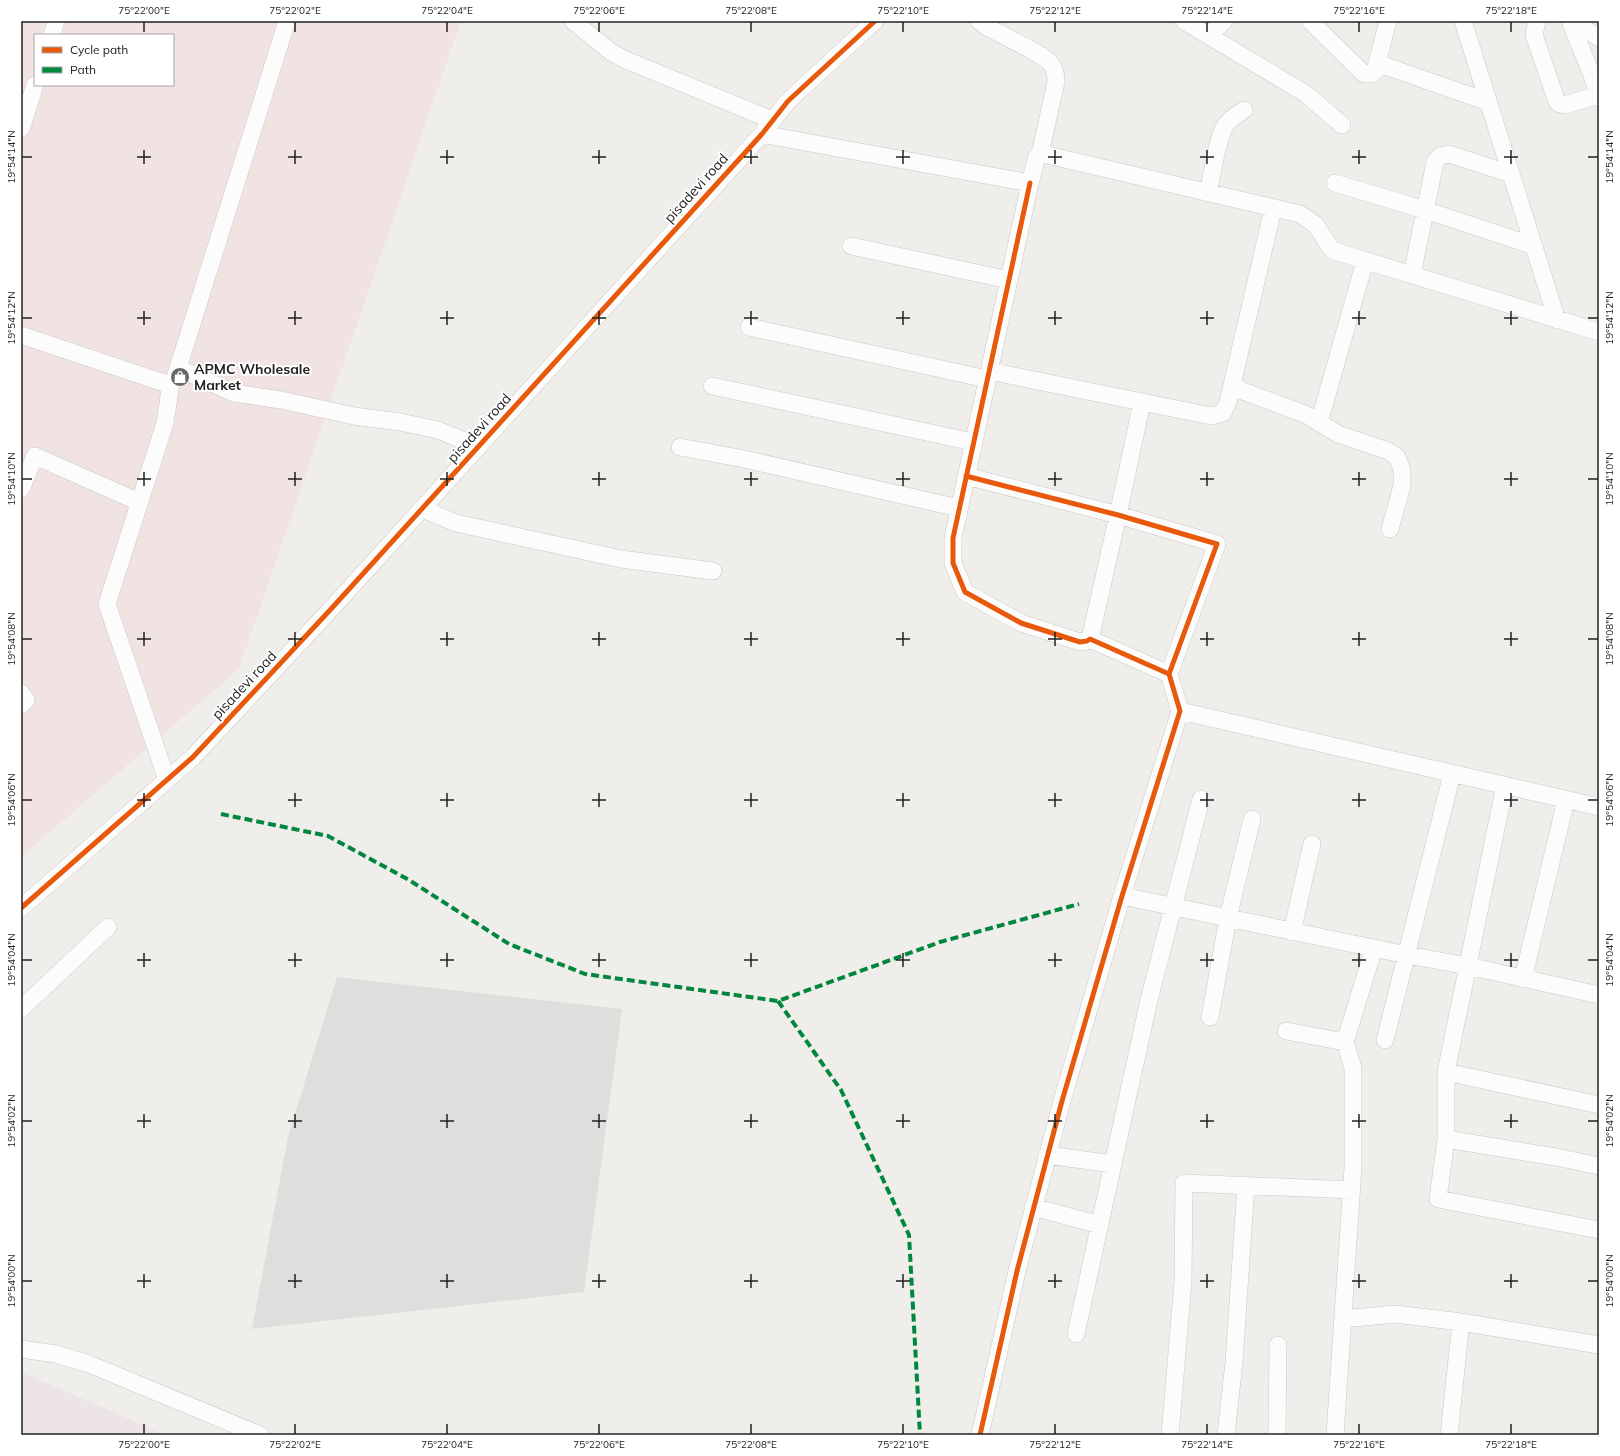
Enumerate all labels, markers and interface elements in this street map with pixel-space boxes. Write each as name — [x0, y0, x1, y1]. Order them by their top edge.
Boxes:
text: 75°22'00"E — [118, 4, 170, 17]
text: 75°22'02"E — [269, 4, 321, 17]
text: 75°22'04"E — [421, 4, 473, 17]
text: 75°22'06"E — [573, 4, 625, 17]
text: 75°22'08"E — [725, 4, 777, 17]
text: 75°22'10"E — [877, 4, 929, 17]
text: 75°22'12"E — [1029, 4, 1081, 17]
text: 75°22'14"E — [1181, 4, 1233, 17]
text: 75°22'16"E — [1333, 4, 1385, 17]
text: 75°22'18"E — [1485, 4, 1537, 17]
legend — [34, 34, 174, 86]
text: Cycle path — [70, 42, 128, 57]
text: Path — [70, 62, 96, 77]
text: 19°54'14"N — [5, 130, 18, 184]
text: 19°54'14"N — [1603, 130, 1616, 184]
street label: pisadevi road — [660, 150, 732, 226]
text: 19°54'12"N — [5, 291, 18, 345]
text: 19°54'12"N — [1603, 291, 1616, 345]
place label: APMC Wholesale Market — [194, 360, 311, 394]
shop icon: APMC Wholesale Market — [169, 366, 191, 388]
street label: pisadevi road — [443, 390, 515, 466]
text: 19°54'10"N — [5, 452, 18, 506]
text: 19°54'10"N — [1603, 452, 1616, 506]
text: 19°54'08"N — [5, 612, 18, 666]
text: 19°54'08"N — [1603, 612, 1616, 666]
street label: pisadevi road — [208, 647, 280, 723]
text: 19°54'06"N — [5, 773, 18, 827]
text: 19°54'06"N — [1603, 773, 1616, 827]
text: 19°54'04"N — [5, 933, 18, 987]
text: 19°54'04"N — [1603, 933, 1616, 987]
text: 19°54'02"N — [5, 1094, 18, 1148]
text: 19°54'02"N — [1603, 1094, 1616, 1148]
text: 19°54'00"N — [5, 1254, 18, 1308]
text: 19°54'00"N — [1603, 1254, 1616, 1308]
text: 75°22'00"E — [118, 1438, 170, 1451]
text: 75°22'02"E — [269, 1438, 321, 1451]
text: 75°22'04"E — [421, 1438, 473, 1451]
text: 75°22'06"E — [573, 1438, 625, 1451]
text: 75°22'08"E — [725, 1438, 777, 1451]
text: 75°22'10"E — [877, 1438, 929, 1451]
text: 75°22'12"E — [1029, 1438, 1081, 1451]
text: 75°22'14"E — [1181, 1438, 1233, 1451]
text: 75°22'16"E — [1333, 1438, 1385, 1451]
text: 75°22'18"E — [1485, 1438, 1537, 1451]

